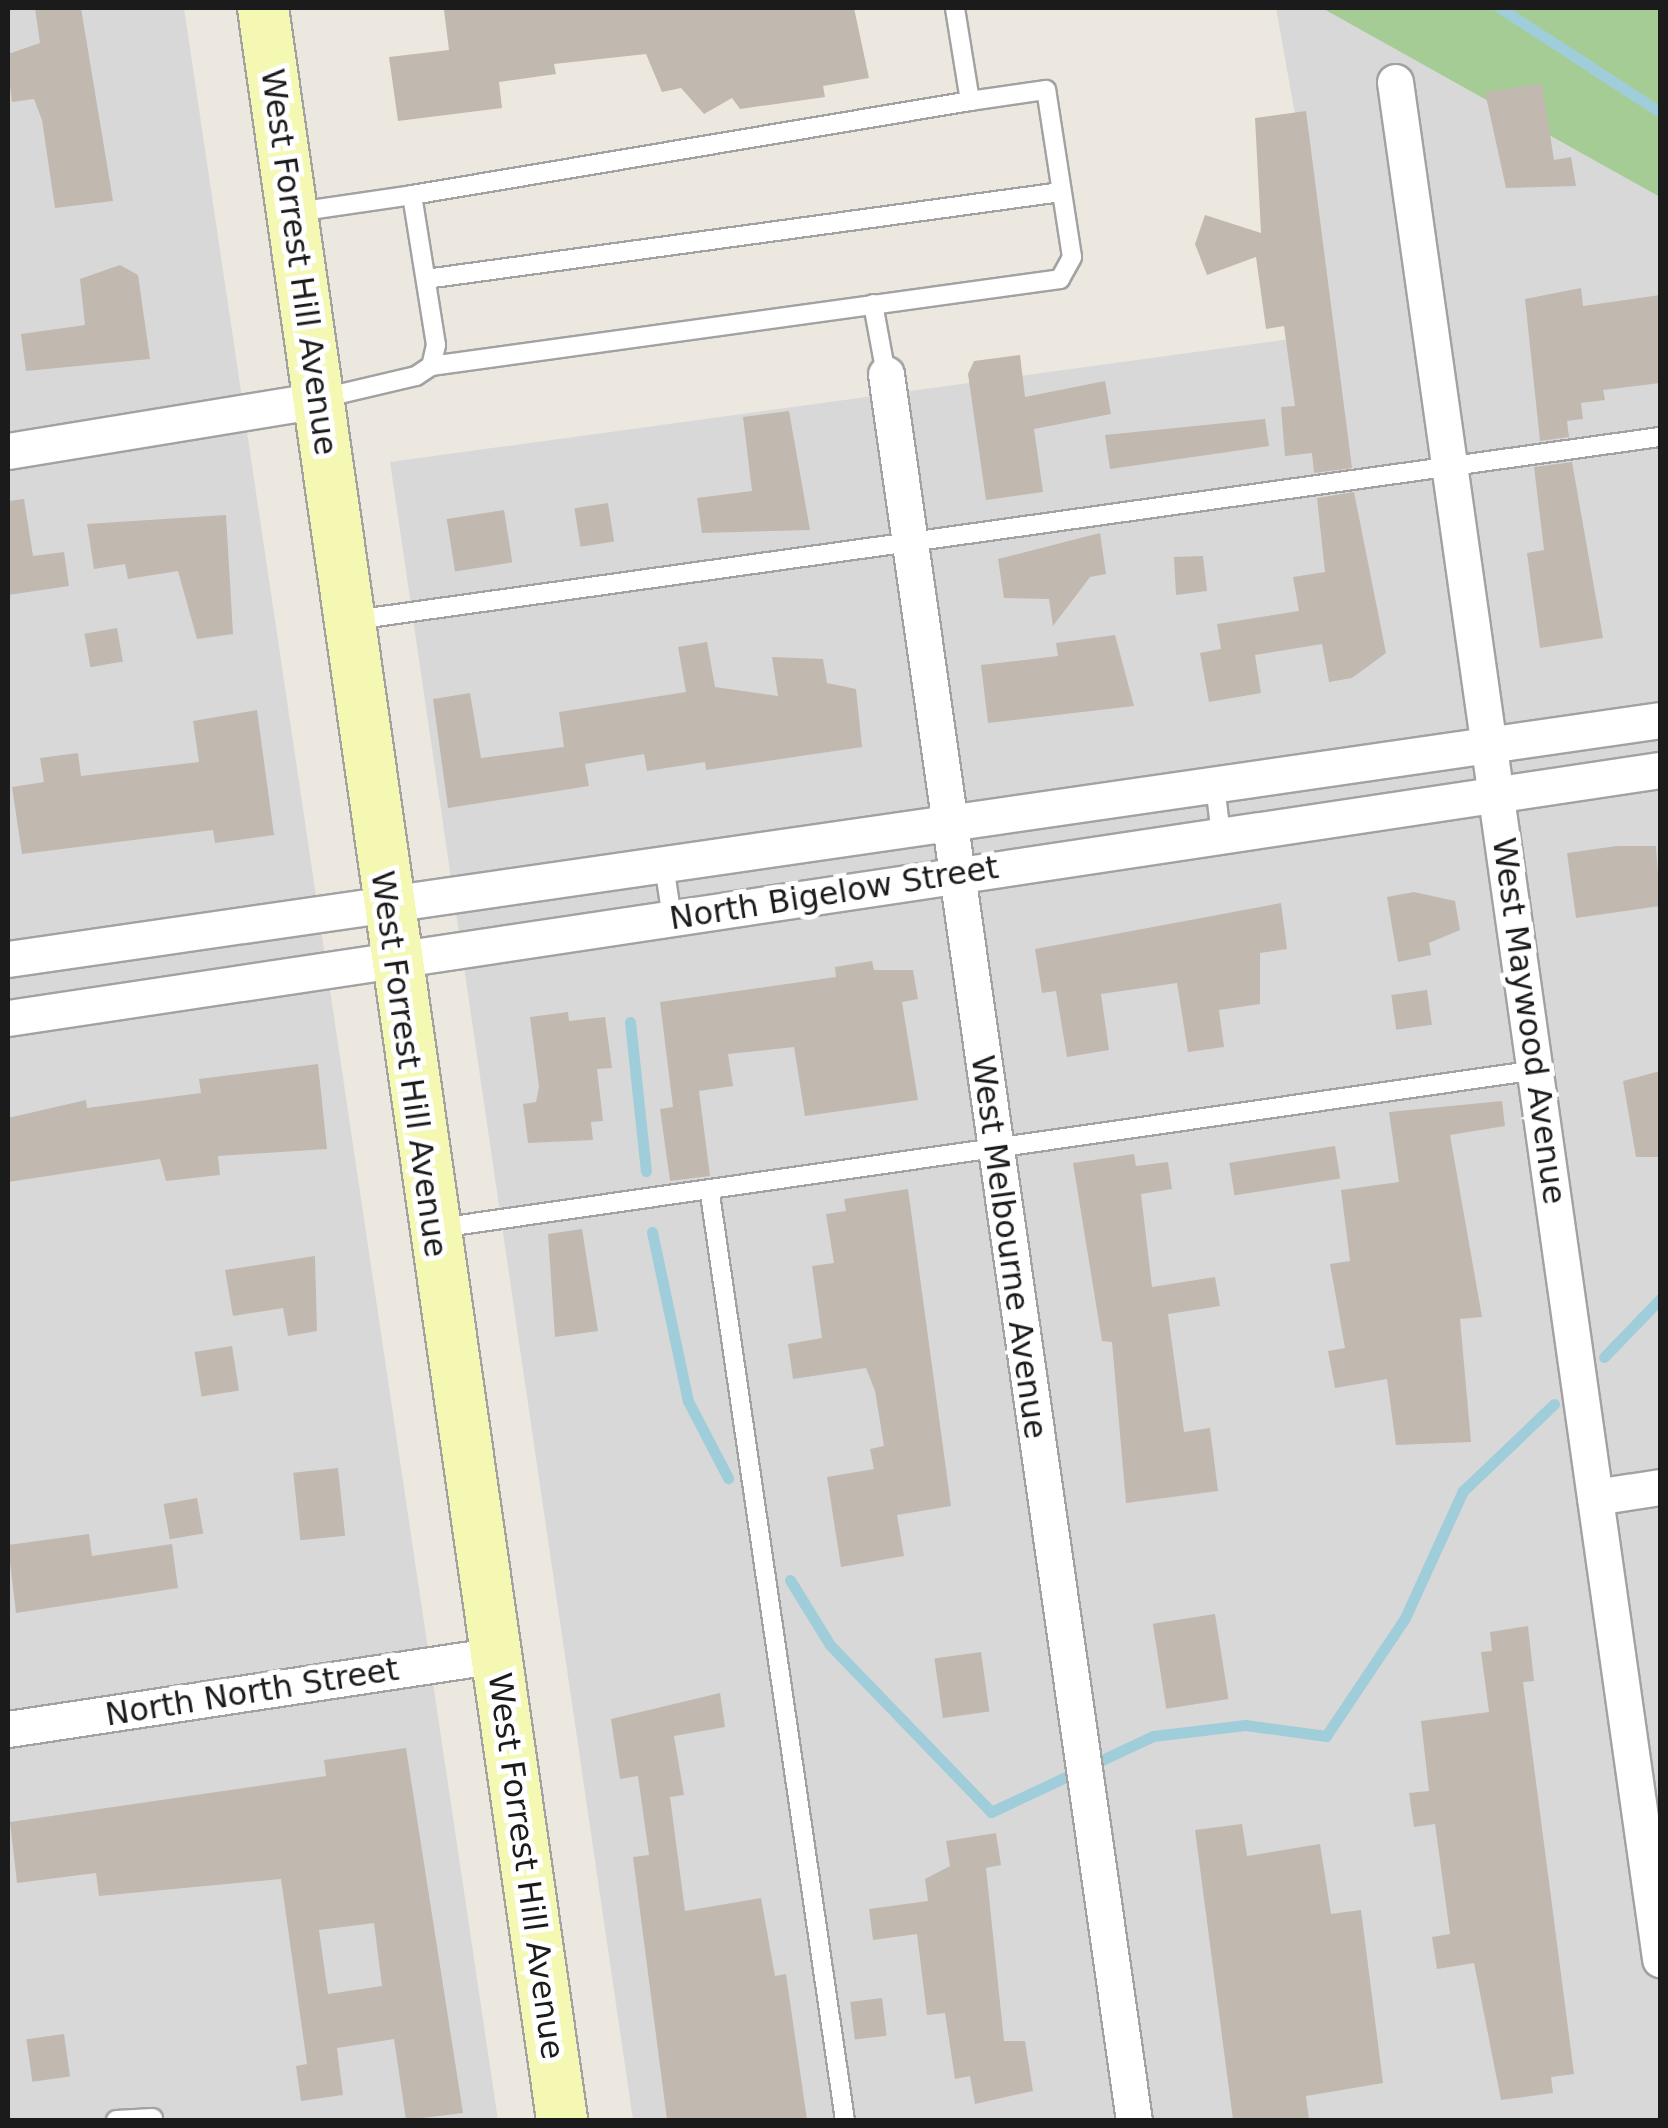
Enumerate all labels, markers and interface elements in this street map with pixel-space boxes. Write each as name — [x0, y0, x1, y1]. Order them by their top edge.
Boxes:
street label: West Forrest Hill Avenue — [253, 66, 345, 458]
street label: West Maywood Avenue — [1484, 835, 1574, 1207]
street label: North Bigelow Street — [667, 848, 1001, 938]
street label: West Forrest Hill Avenue — [363, 868, 455, 1260]
street label: West Melbourne Avenue — [963, 1053, 1055, 1441]
street label: North North Street — [103, 1650, 401, 1734]
street label: West Forrest Hill Avenue — [480, 1670, 572, 2062]

